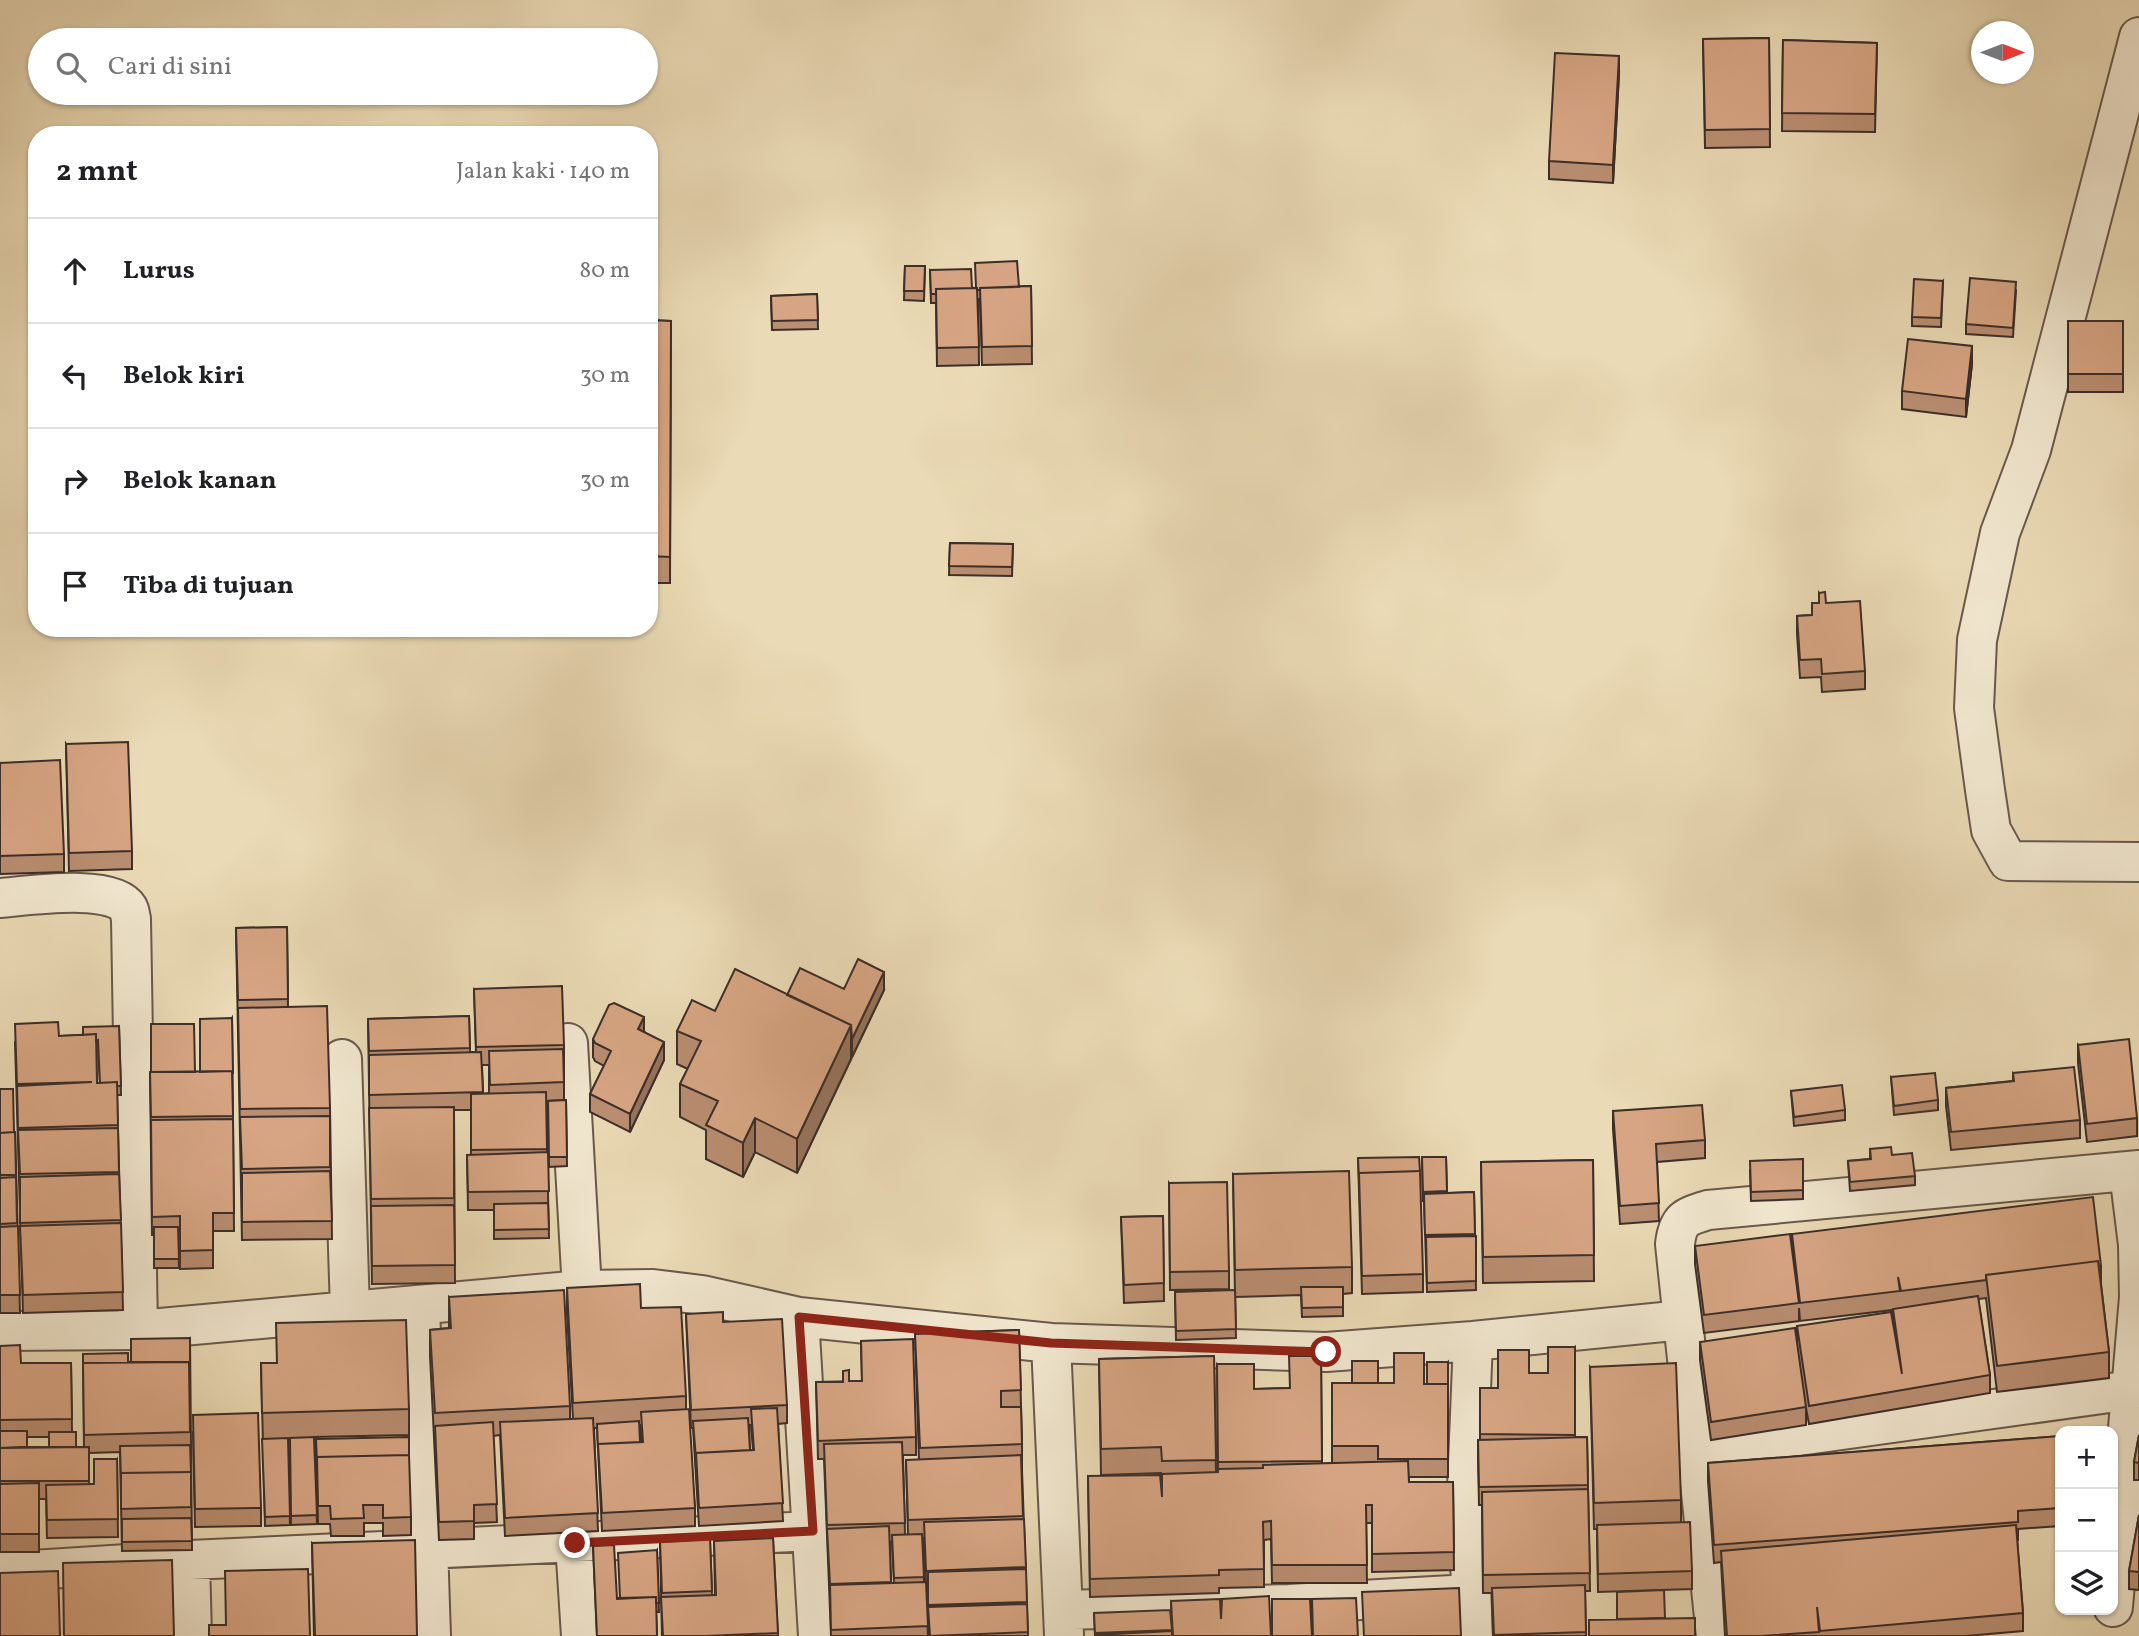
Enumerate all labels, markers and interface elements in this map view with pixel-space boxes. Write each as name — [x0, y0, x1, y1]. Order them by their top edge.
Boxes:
north arrow — [1971, 21, 2034, 84]
search box — [28, 28, 658, 105]
icon: search — [52, 48, 90, 86]
text: Cari di sini — [108, 49, 232, 85]
text: 2 mnt — [56, 151, 137, 193]
text: Jalan kaki · 140 m — [456, 156, 630, 188]
icon: ahead — [56, 252, 94, 290]
text: Lurus — [123, 253, 195, 289]
text: 80 m — [580, 255, 630, 287]
icon: left — [56, 357, 94, 395]
text: Belok kiri — [123, 358, 245, 394]
text: 30 m — [580, 360, 630, 392]
icon: right — [56, 462, 94, 500]
text: Belok kanan — [123, 463, 277, 499]
text: 30 m — [580, 465, 630, 497]
icon: arrive — [56, 567, 94, 605]
text: Tiba di tujuan — [123, 568, 294, 604]
route start — [1310, 1336, 1341, 1367]
map controls — [2055, 1426, 2118, 1615]
button: + — [2055, 1426, 2118, 1489]
button: − — [2055, 1489, 2118, 1552]
route end — [559, 1527, 590, 1558]
button: layers — [2055, 1552, 2118, 1615]

